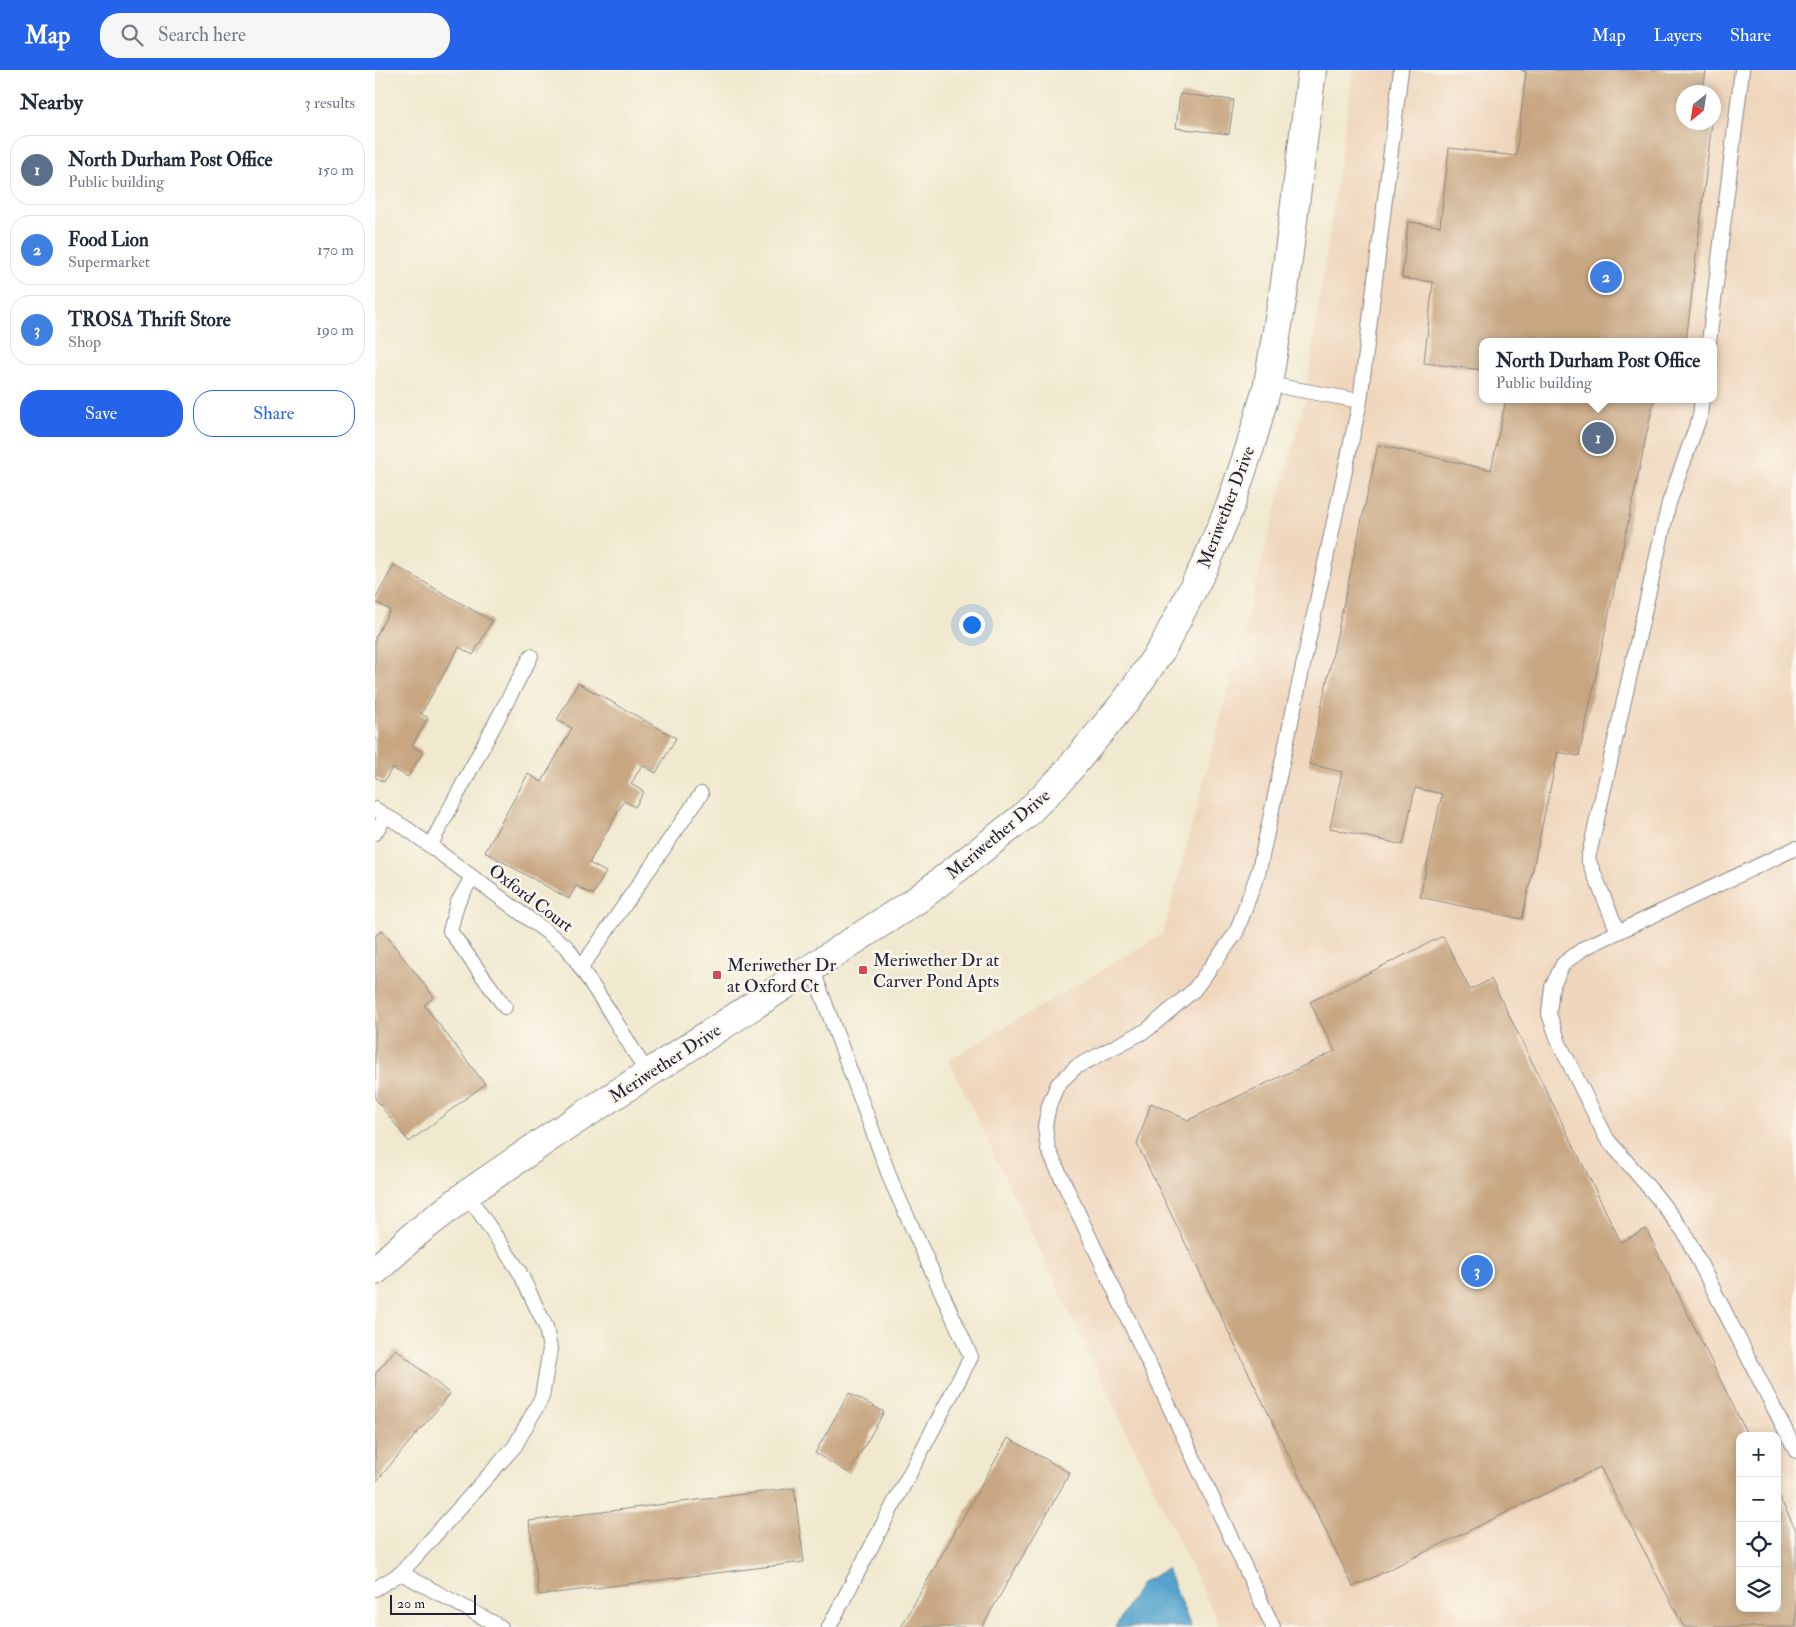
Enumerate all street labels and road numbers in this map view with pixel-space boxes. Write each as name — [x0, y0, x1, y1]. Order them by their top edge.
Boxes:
street label: Meriwether Drive — [1193, 442, 1260, 572]
street label: Meriwether Drive — [942, 784, 1055, 885]
street label: Oxford Court — [484, 859, 578, 938]
street label: Meriwether Drive — [605, 1018, 726, 1108]

